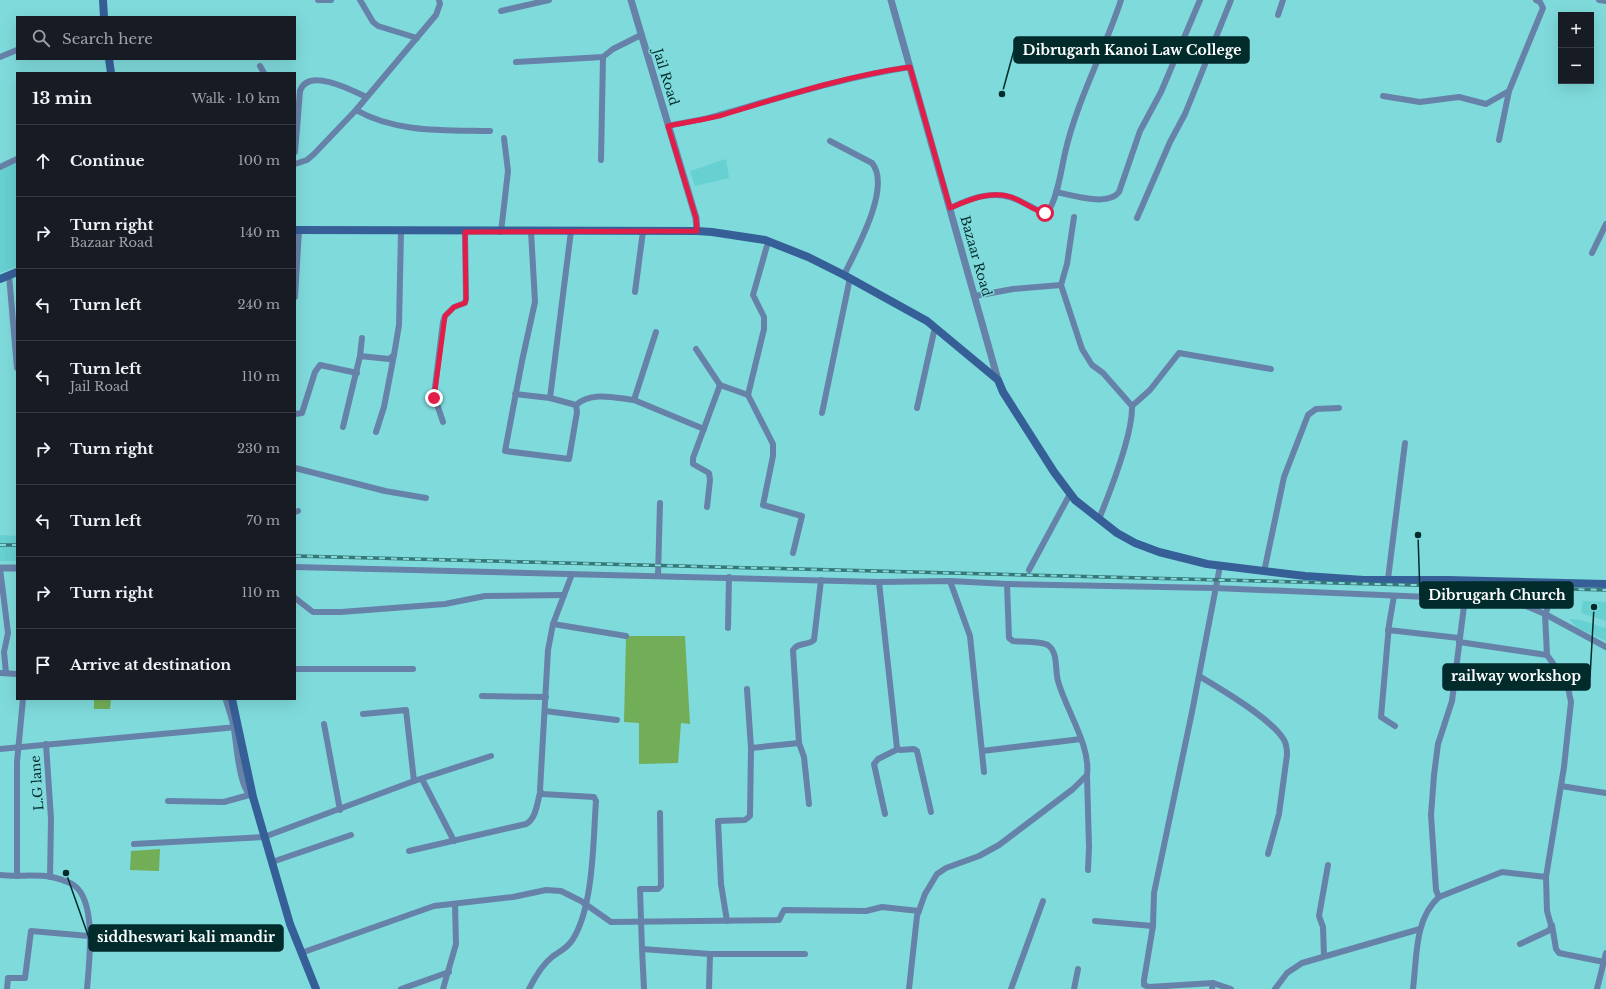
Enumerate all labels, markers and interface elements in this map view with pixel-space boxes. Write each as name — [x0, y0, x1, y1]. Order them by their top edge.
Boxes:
map controls — [1558, 12, 1594, 84]
button: + — [1558, 12, 1594, 48]
search box — [16, 16, 296, 60]
icon: search — [30, 27, 52, 49]
text: Search here — [62, 29, 153, 48]
callout: Dibrugarh Kanoi Law College — [1014, 37, 1249, 63]
text: Dibrugarh Kanoi Law College — [1023, 41, 1241, 59]
street label: Jail Road — [649, 44, 683, 108]
button: − — [1558, 48, 1594, 84]
text: 13 min — [32, 88, 92, 109]
text: Walk · 1.0 km — [191, 90, 280, 107]
icon: ahead — [32, 150, 54, 172]
text: Continue — [70, 151, 145, 170]
text: 100 m — [238, 152, 280, 169]
route start — [1036, 204, 1054, 222]
street label: Bazaar Road — [956, 214, 996, 298]
text: Turn right — [70, 215, 153, 234]
icon: right — [32, 222, 54, 244]
text: 140 m — [240, 224, 280, 241]
text: Bazaar Road — [70, 234, 153, 251]
icon: left — [32, 294, 54, 316]
text: Turn left — [70, 295, 141, 314]
text: 240 m — [237, 296, 280, 313]
text: Turn left — [70, 359, 141, 378]
icon: left — [32, 366, 54, 388]
text: 110 m — [241, 368, 280, 385]
text: Jail Road — [70, 378, 129, 395]
route end — [425, 389, 443, 407]
icon: right — [32, 438, 54, 460]
text: Turn right — [70, 439, 153, 458]
text: 230 m — [237, 440, 280, 457]
icon: left — [32, 510, 54, 532]
text: Turn left — [70, 511, 141, 530]
text: 70 m — [247, 512, 280, 529]
icon: right — [32, 582, 54, 604]
callout: Dibrugarh Church — [1420, 582, 1573, 608]
text: Turn right — [70, 583, 153, 602]
text: 110 m — [241, 584, 280, 601]
text: Dibrugarh Church — [1428, 586, 1566, 604]
icon: arrive — [32, 654, 54, 676]
text: Arrive at destination — [70, 655, 231, 674]
callout: railway workshop — [1443, 664, 1590, 690]
text: railway workshop — [1451, 667, 1581, 685]
street label: L.G lane — [27, 755, 47, 811]
callout: siddheswari kali mandir — [89, 925, 283, 951]
text: siddheswari kali mandir — [97, 928, 275, 946]

